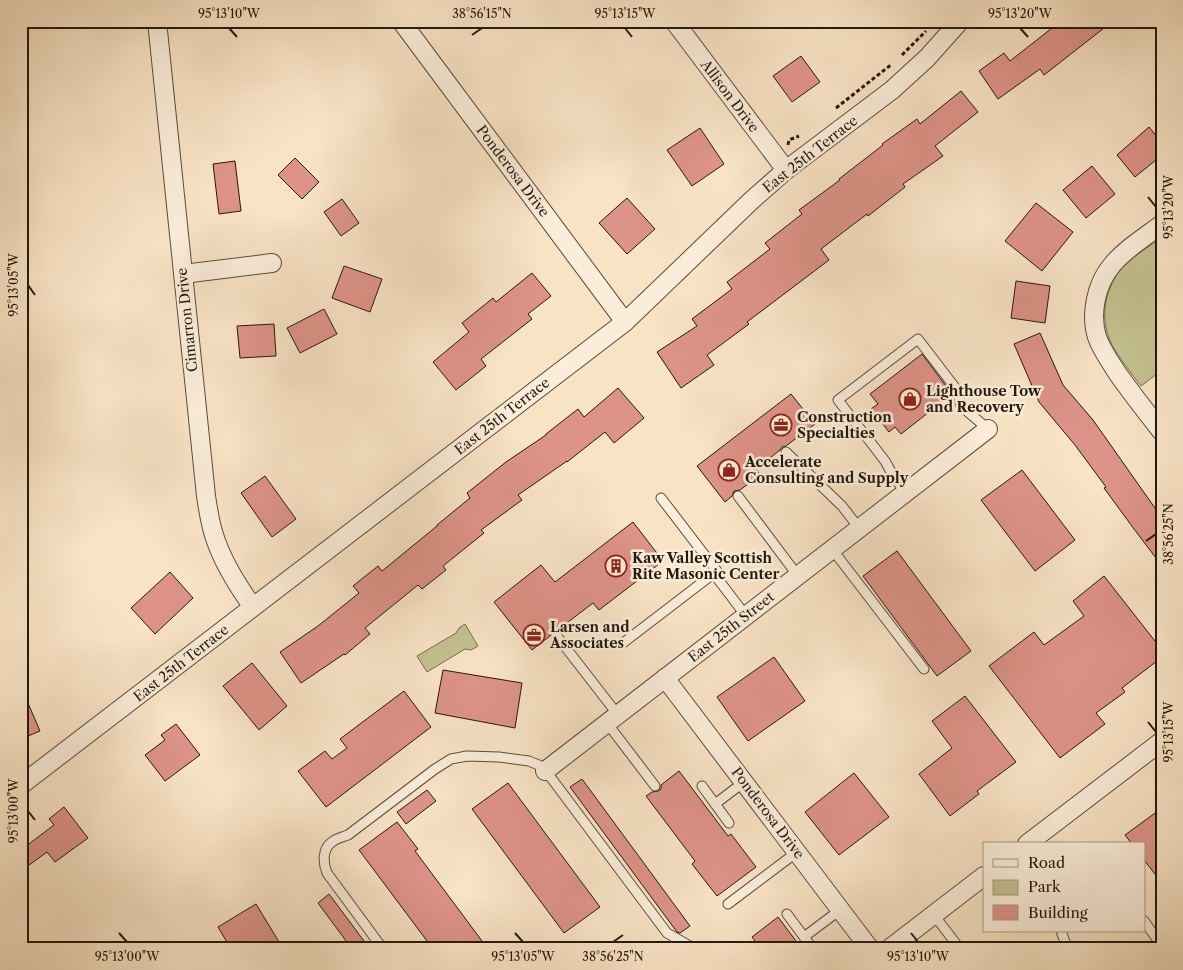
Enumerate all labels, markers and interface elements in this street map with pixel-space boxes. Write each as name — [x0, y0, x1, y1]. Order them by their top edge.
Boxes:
text: 95°13'10"W — [198, 6, 261, 21]
text: 38°56'15"N — [452, 6, 512, 21]
text: 95°13'15"W — [595, 6, 656, 21]
text: 95°13'20"W — [988, 6, 1053, 21]
street label: Allison Drive — [696, 55, 763, 136]
street label: East 25th Terrace — [759, 111, 861, 197]
street label: Ponderosa Drive — [473, 122, 553, 221]
text: 95°13'20"W — [1161, 174, 1176, 239]
text: 95°13'05"W — [6, 252, 21, 317]
street label: Cimarron Drive — [173, 267, 201, 373]
street label: East 25th Terrace — [451, 373, 553, 459]
place label: Lighthouse Tow and Recovery — [926, 382, 1042, 416]
shop icon: Lighthouse Tow and Recovery — [898, 387, 922, 411]
place label: Construction Specialties — [797, 408, 892, 442]
office icon: Construction Specialties — [769, 413, 793, 437]
place label: Accelerate Consulting and Supply — [744, 453, 909, 487]
shop icon: Accelerate Consulting and Supply — [717, 458, 741, 482]
text: 38°56'25"N — [1161, 503, 1176, 565]
place label: Kaw Valley Scottish Rite Masonic Center — [632, 549, 780, 583]
building icon: Kaw Valley Scottish Rite Masonic Center — [604, 554, 628, 578]
street label: East 25th Street — [684, 588, 778, 666]
place label: Larsen and Associates — [549, 618, 630, 652]
street label: East 25th Terrace — [130, 620, 232, 706]
office icon: Larsen and Associates — [522, 623, 546, 647]
text: 95°13'15"W — [1161, 701, 1176, 762]
street label: Ponderosa Drive — [728, 764, 808, 863]
text: 95°13'00"W — [6, 778, 21, 843]
legend — [983, 842, 1146, 932]
text: Road — [1028, 853, 1065, 872]
text: Park — [1028, 877, 1062, 896]
text: Building — [1028, 903, 1088, 922]
text: 95°13'00"W — [95, 949, 160, 964]
text: 95°13'05"W — [491, 949, 556, 964]
text: 38°56'25"N — [582, 949, 644, 964]
text: 95°13'10"W — [887, 949, 950, 964]

